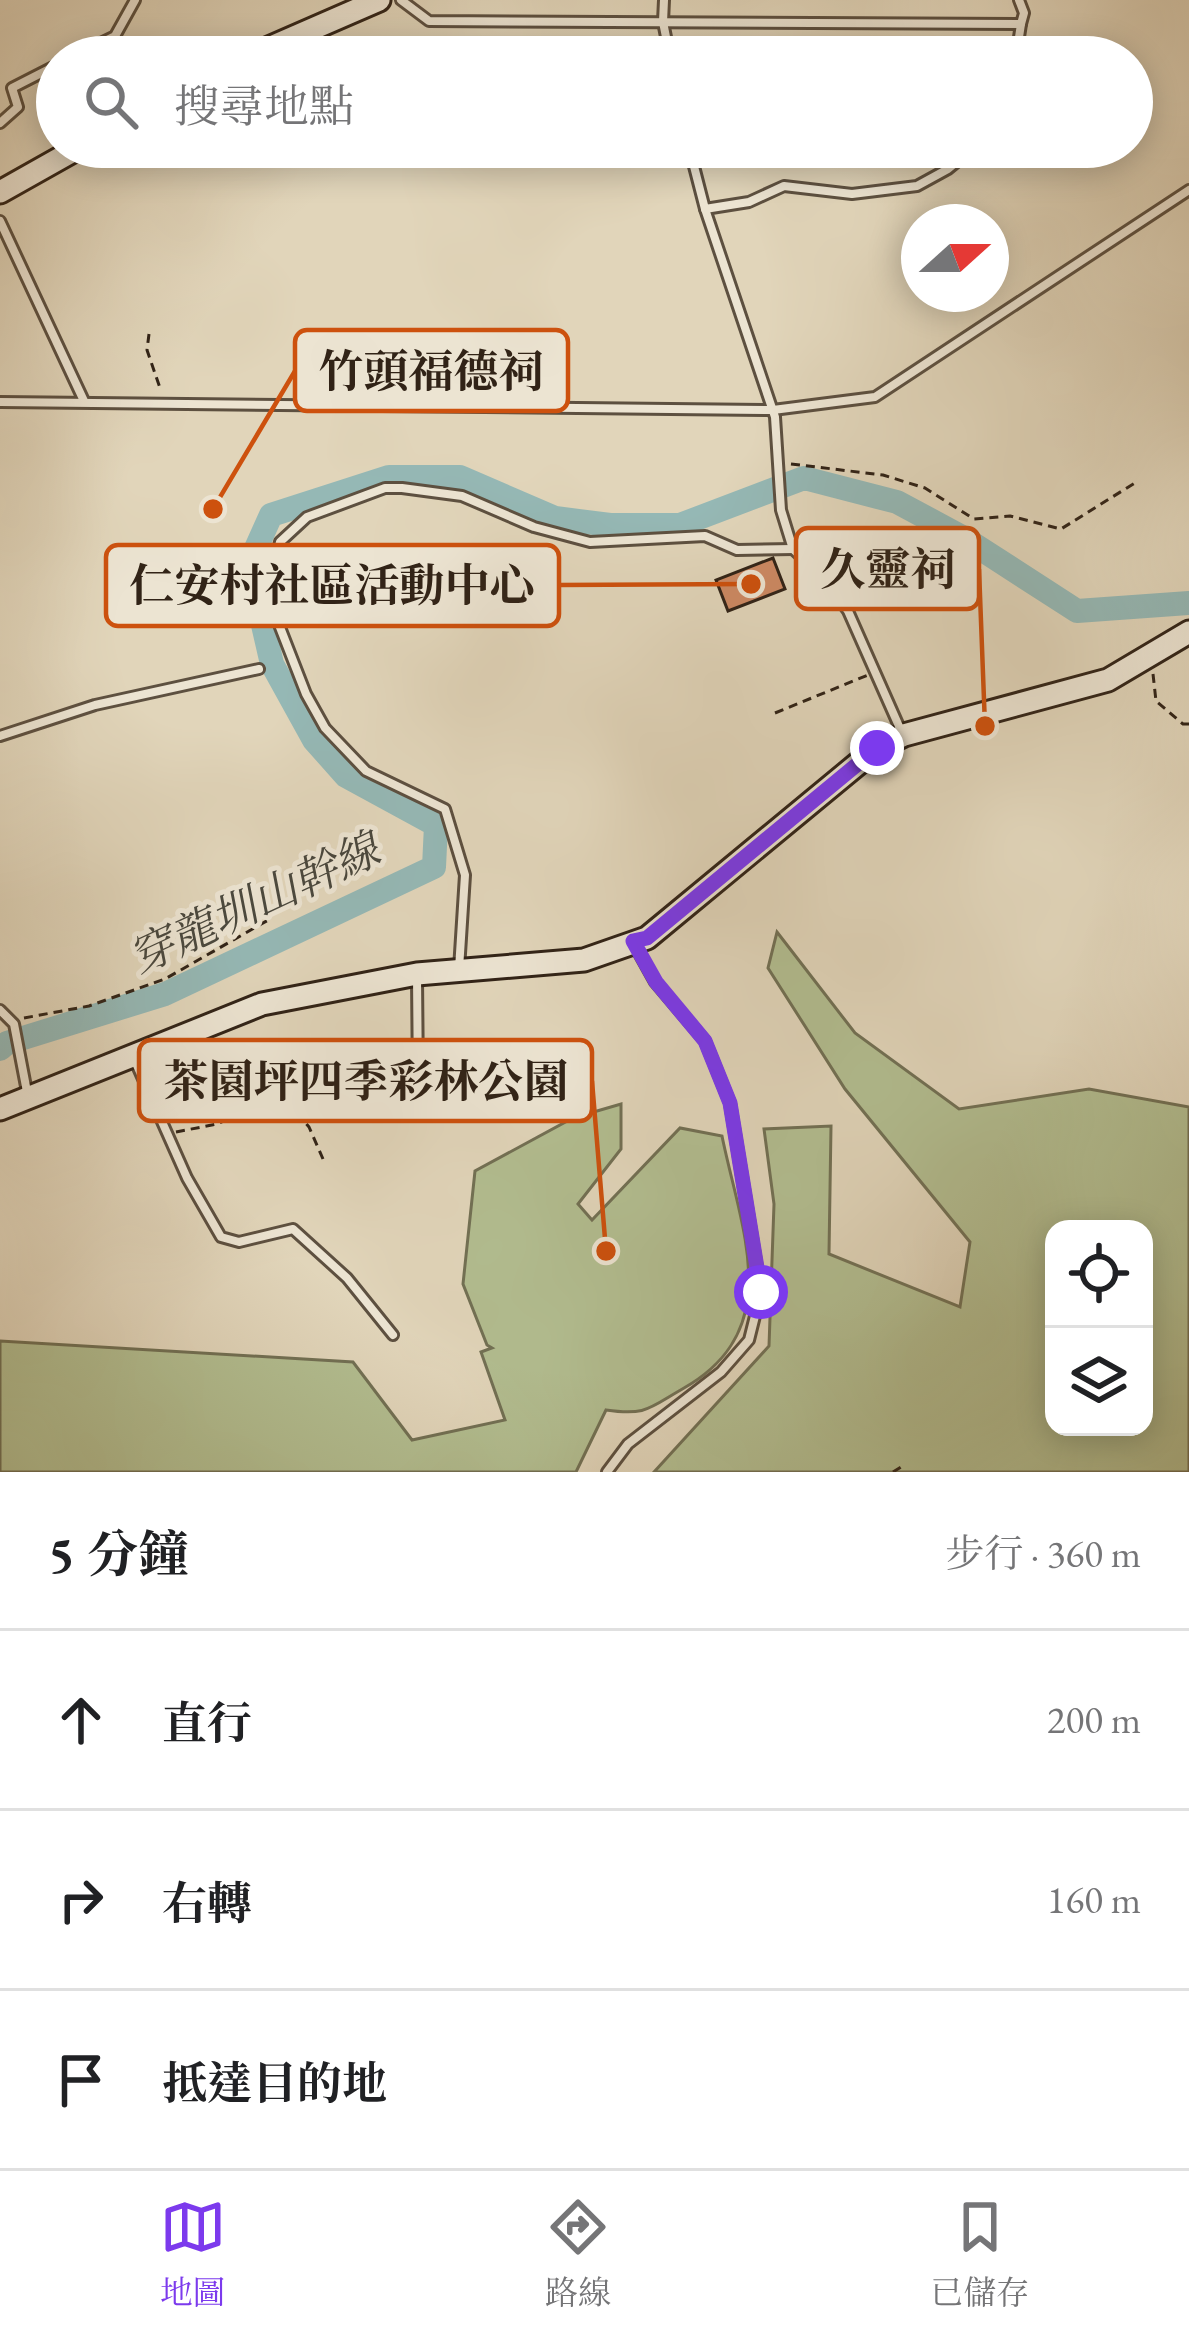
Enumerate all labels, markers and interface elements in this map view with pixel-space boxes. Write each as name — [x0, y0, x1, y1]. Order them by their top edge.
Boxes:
search box — [36, 36, 1153, 168]
icon: search — [78, 69, 144, 135]
text: 搜尋地點 — [174, 77, 354, 135]
north arrow — [901, 204, 1009, 312]
callout: 竹頭福德祠 — [295, 330, 568, 411]
text: 竹頭福德祠 — [318, 342, 544, 400]
callout: 久靈祠 — [796, 528, 979, 609]
text: 久靈祠 — [820, 540, 956, 598]
callout: 仁安村社區活動中心 — [106, 545, 559, 626]
text: 仁安村社區活動中心 — [129, 556, 535, 614]
route end — [850, 721, 904, 775]
water label: 穿龍圳山幹線 — [119, 818, 392, 986]
callout: 茶園坪四季彩林公園 — [139, 1040, 592, 1121]
text: 茶園坪四季彩林公園 — [163, 1052, 569, 1110]
map controls — [1045, 1220, 1153, 1436]
button: locate — [1045, 1220, 1153, 1328]
route start — [734, 1265, 788, 1319]
button: layers — [1045, 1328, 1153, 1436]
text: 5 分鐘 — [48, 1521, 189, 1587]
text: 步行 · 360 m — [945, 1528, 1141, 1579]
icon: ahead — [48, 1687, 114, 1753]
text: 直行 — [162, 1694, 252, 1752]
text: 200 m — [1047, 1694, 1141, 1745]
icon: right — [48, 1867, 114, 1933]
text: 右轉 — [162, 1874, 252, 1932]
text: 160 m — [1047, 1874, 1141, 1925]
icon: arrive — [48, 2047, 114, 2113]
text: 抵達目的地 — [162, 2054, 387, 2112]
tab: 地圖 — [160, 2194, 226, 2314]
tab: 路線 — [545, 2194, 611, 2314]
tab: 已儲存 — [930, 2194, 1029, 2314]

